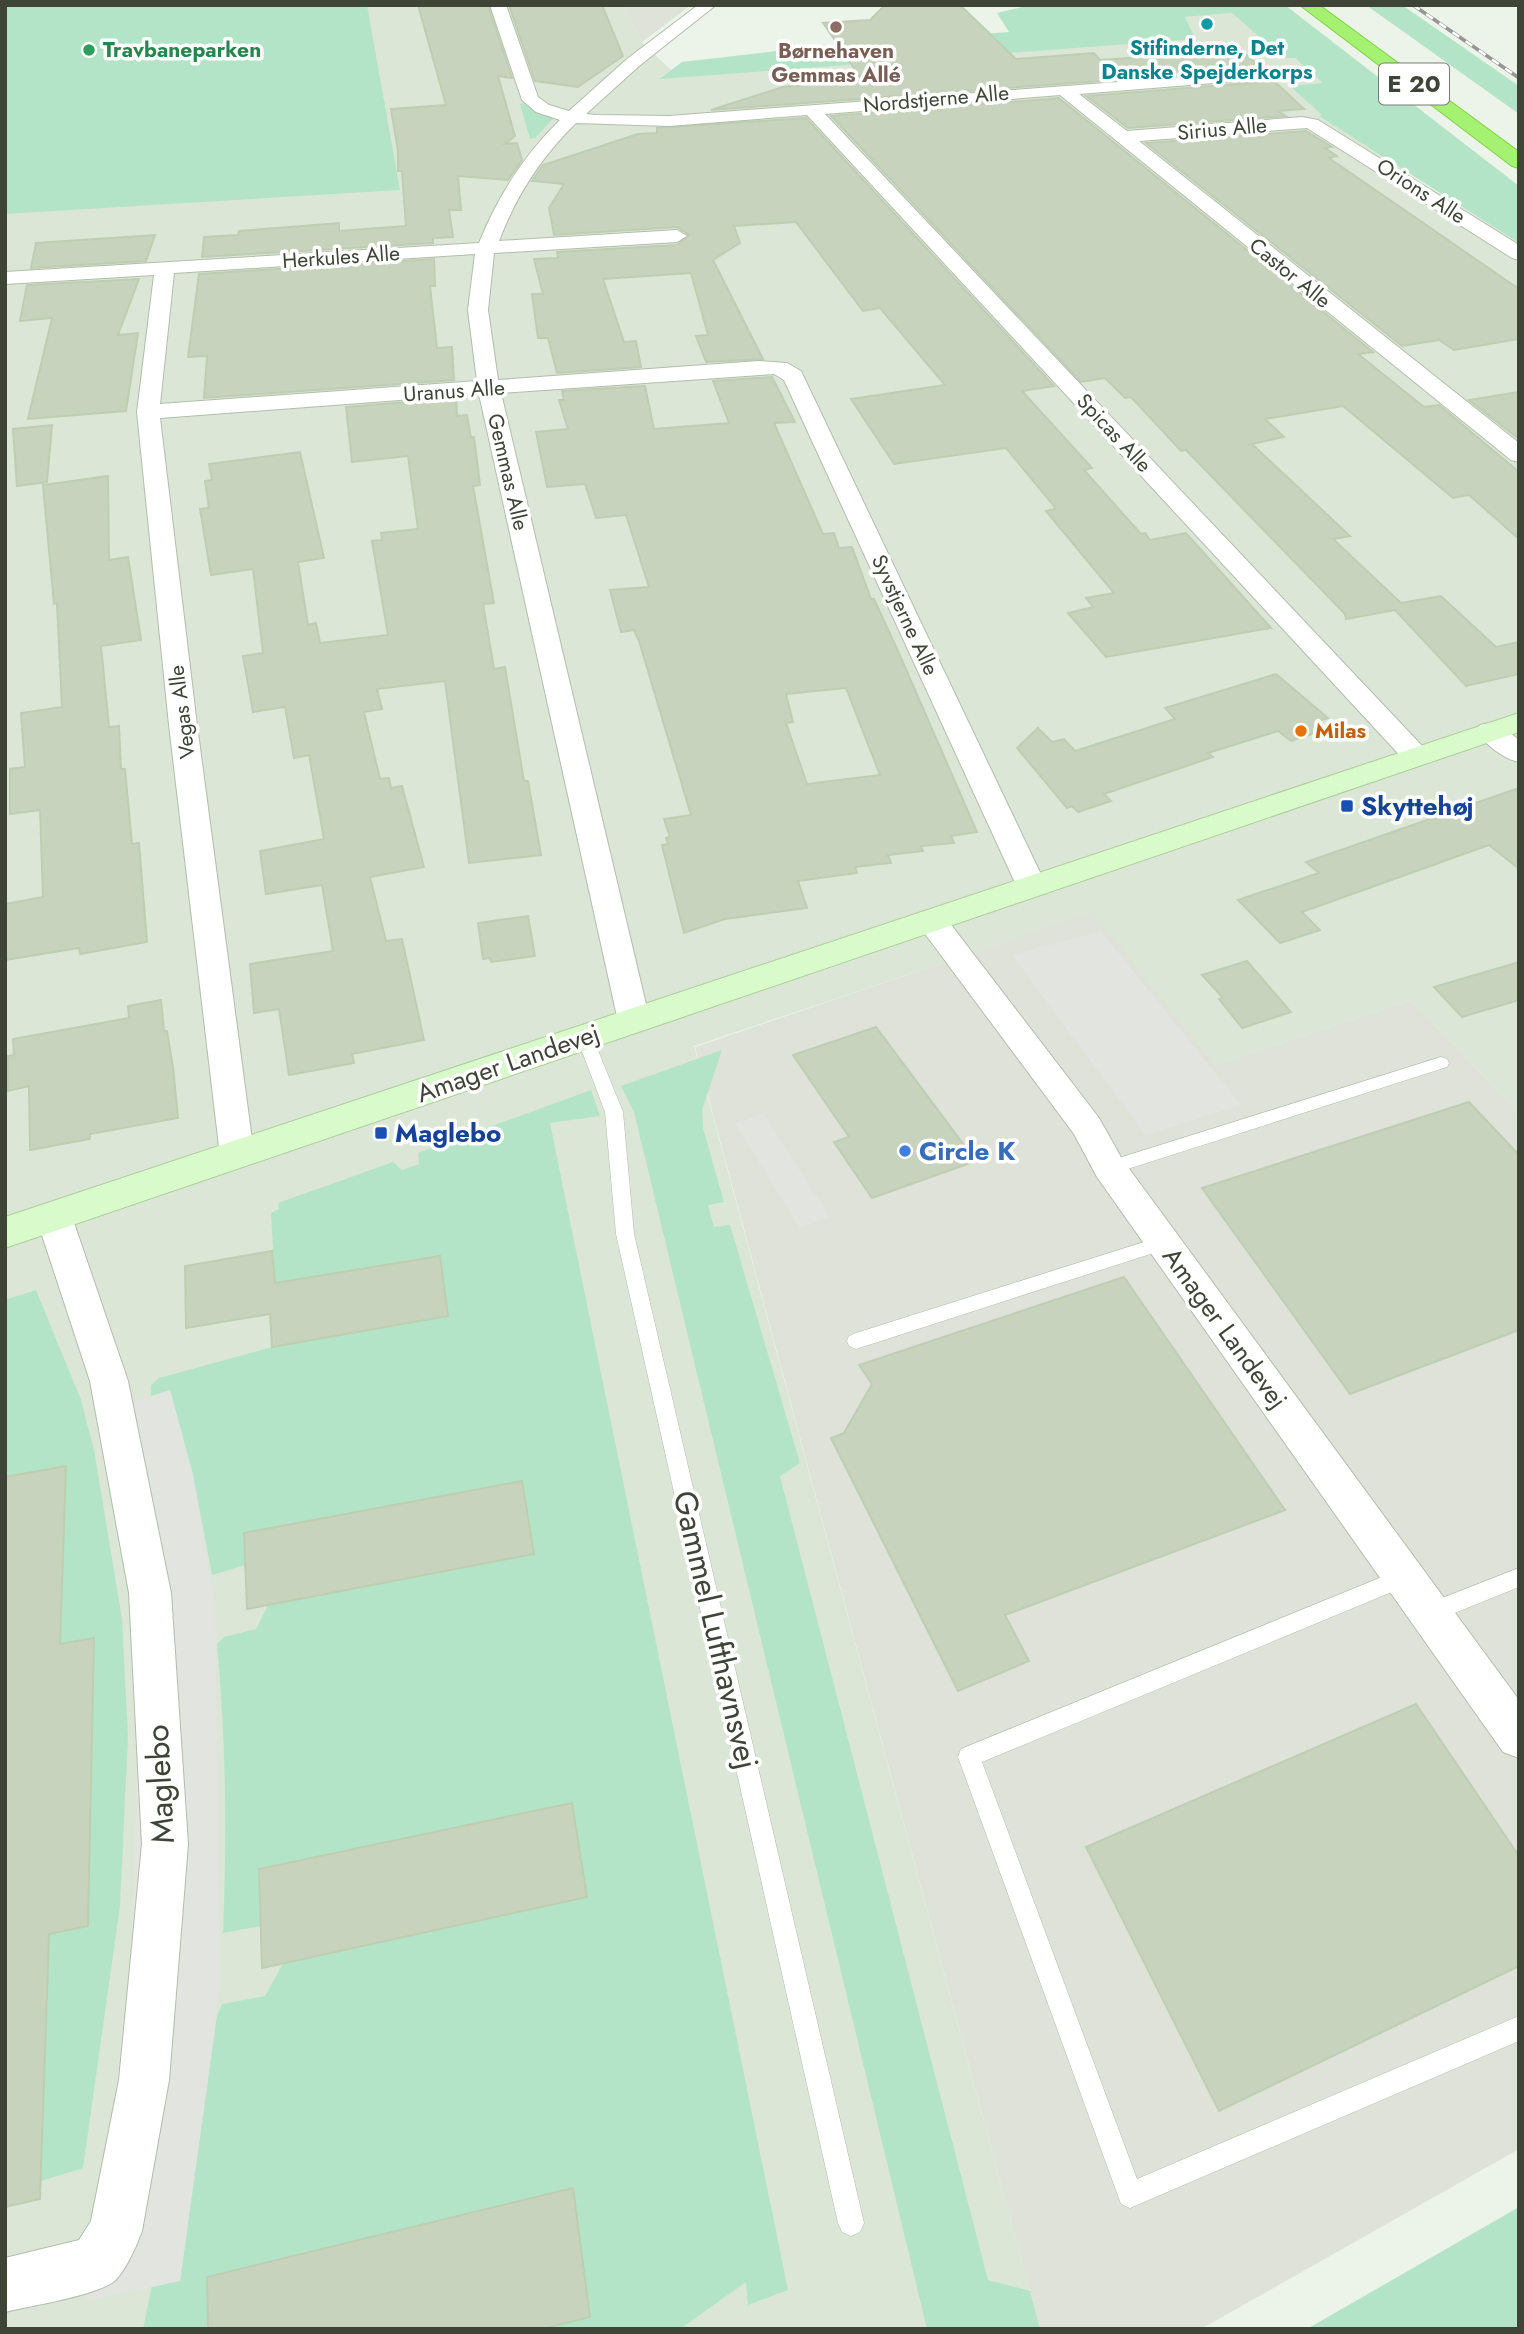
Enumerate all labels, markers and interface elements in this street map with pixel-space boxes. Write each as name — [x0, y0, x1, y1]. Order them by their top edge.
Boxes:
marker: Stifinderne, Det Danske Spejderkorps — [1199, 16, 1215, 32]
marker: Børnehaven Gemmas Allé — [828, 19, 844, 35]
place label: Stifinderne, Det Danske Spejderkorps — [1101, 33, 1313, 87]
place label: Travbaneparken — [103, 35, 261, 65]
place label: Børnehaven Gemmas Allé — [771, 36, 901, 90]
marker: Travbaneparken — [81, 42, 97, 58]
road number: E 20 — [1379, 64, 1449, 104]
street label: Nordstjerne Alle — [862, 78, 1010, 120]
street label: Sirius Alle — [1176, 110, 1268, 148]
street label: Orions Alle — [1371, 151, 1472, 231]
street label: Castor Alle — [1243, 231, 1337, 315]
street label: Herkules Alle — [281, 238, 401, 276]
street label: Uranus Alle — [402, 372, 506, 410]
street label: Spicas Alle — [1070, 387, 1159, 479]
street label: Gemmas Alle — [480, 411, 536, 534]
street label: Syvstjerne Alle — [864, 550, 946, 680]
street label: Vegas Alle — [161, 663, 203, 761]
place label: Milas — [1315, 716, 1366, 746]
marker: Milas — [1293, 723, 1309, 739]
place label: Skyttehøj — [1361, 787, 1474, 825]
marker: Skyttehøj — [1339, 798, 1355, 814]
street label: Amager Landevej — [411, 1014, 605, 1112]
place label: Maglebo — [395, 1114, 501, 1152]
marker: Maglebo — [373, 1125, 389, 1141]
place label: Circle K — [919, 1132, 1016, 1170]
marker: Circle K — [897, 1143, 913, 1159]
street label: Amager Landevej — [1153, 1239, 1297, 1417]
street label: Gammel Lufthavnsvej — [662, 1486, 770, 1774]
street label: Maglebo — [134, 1723, 186, 1845]

